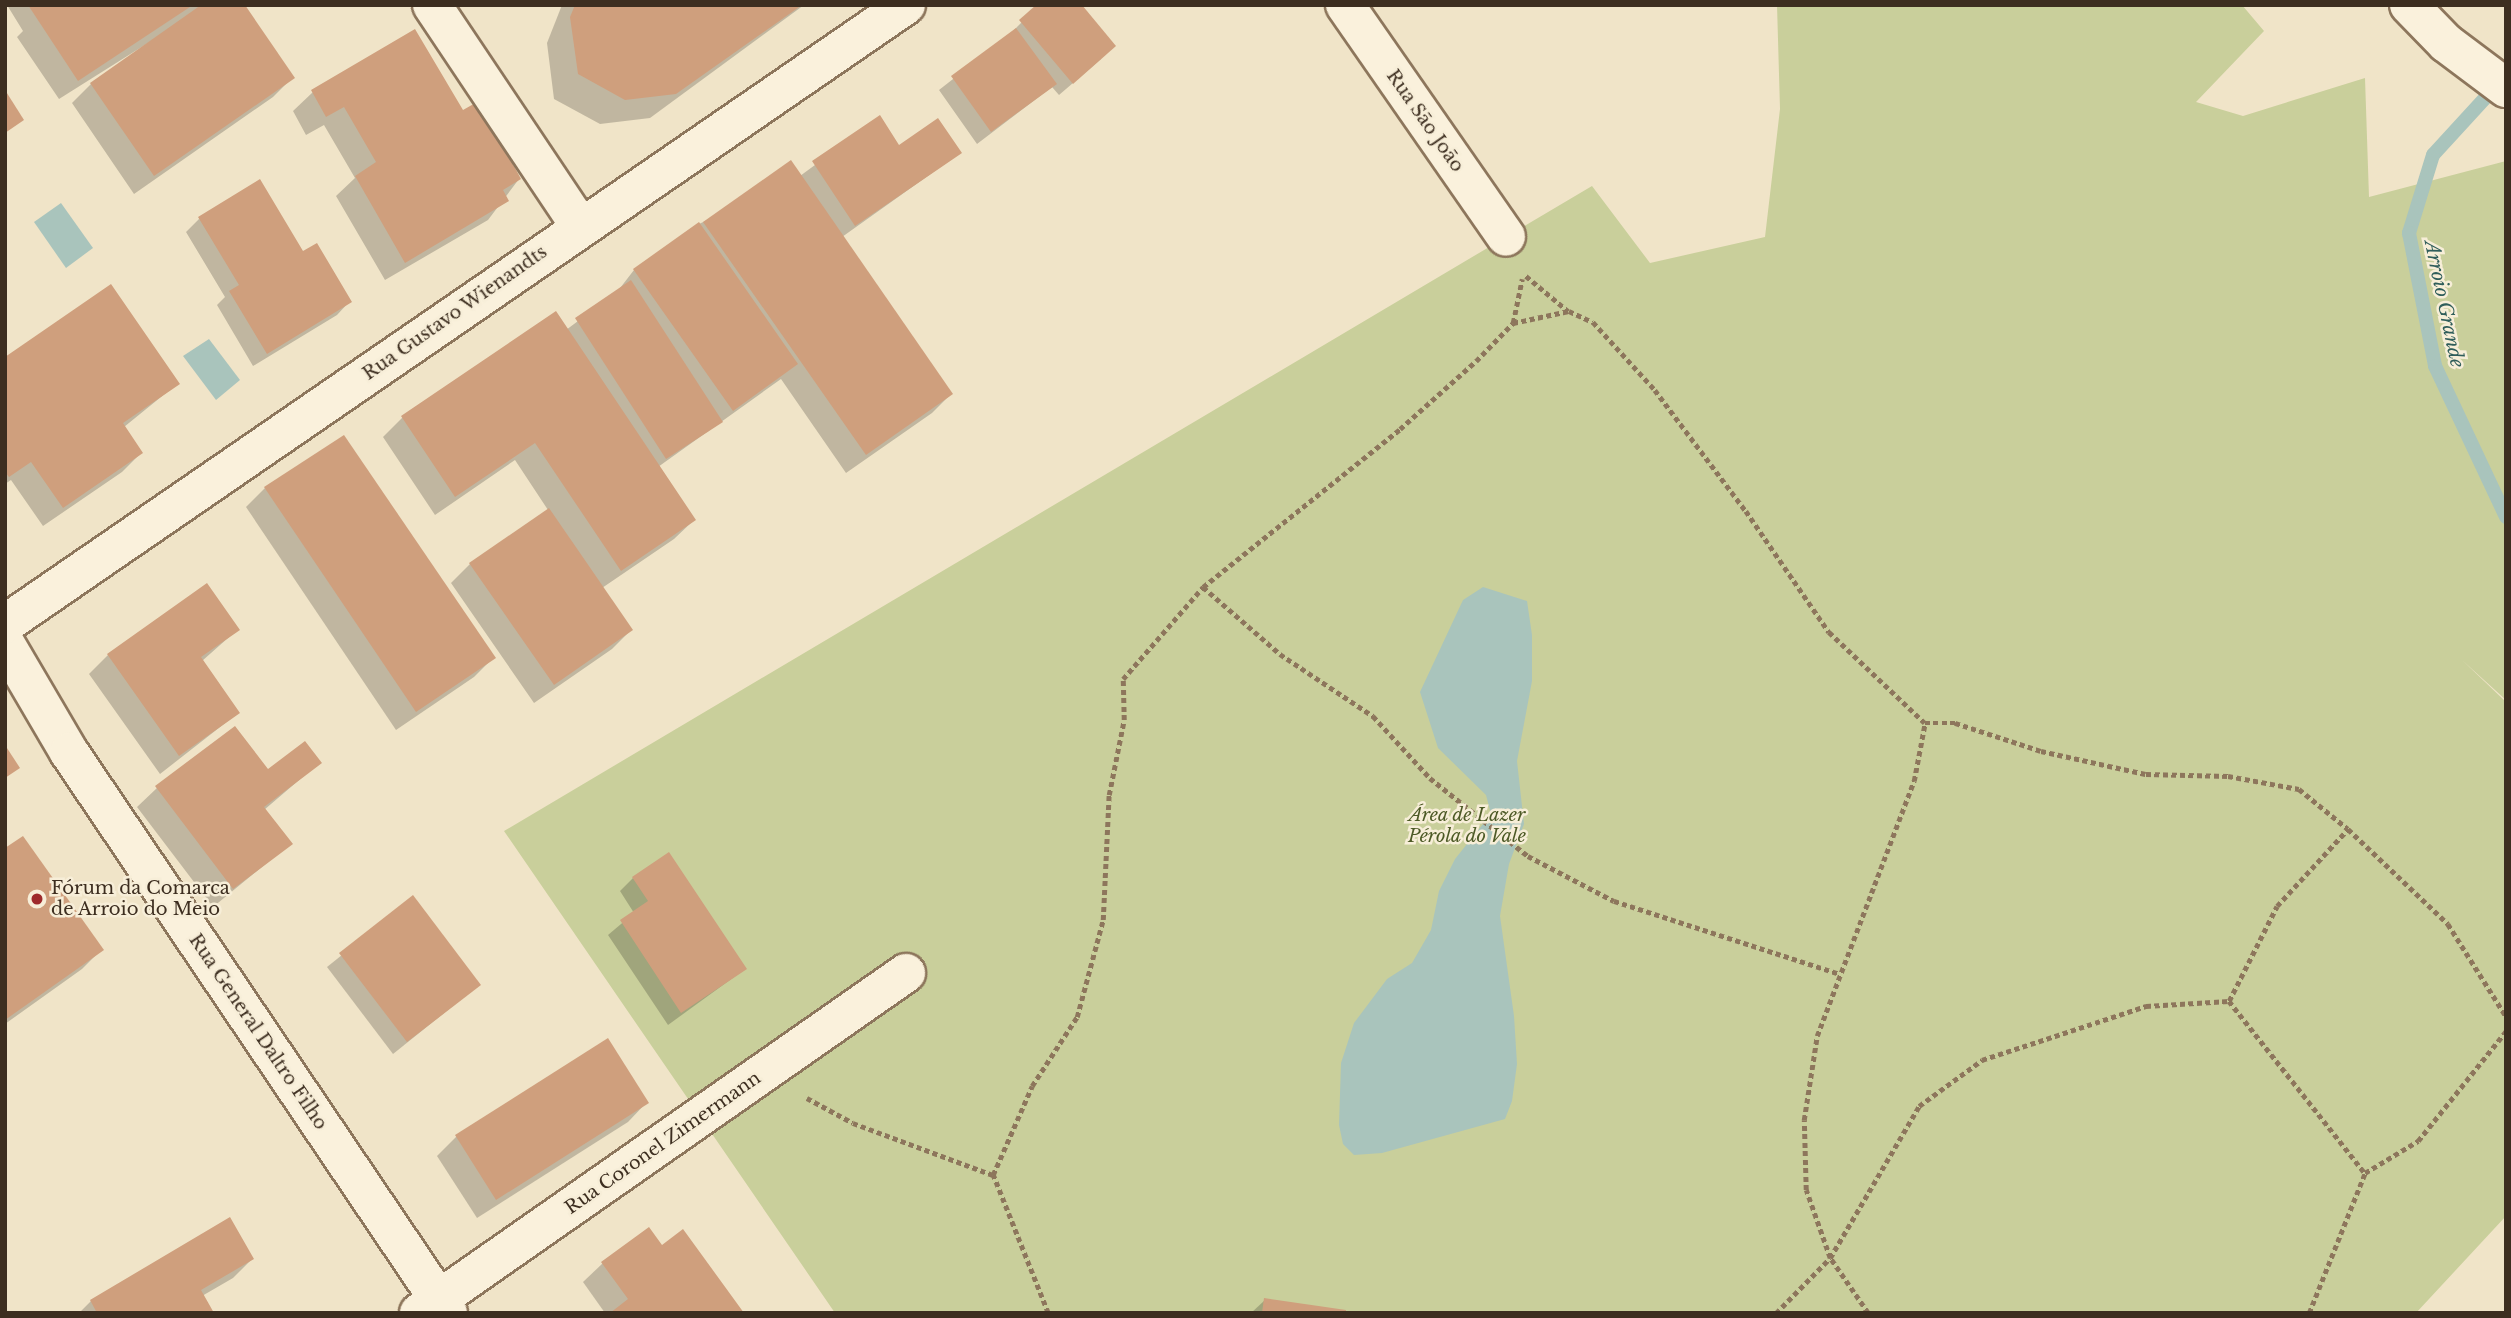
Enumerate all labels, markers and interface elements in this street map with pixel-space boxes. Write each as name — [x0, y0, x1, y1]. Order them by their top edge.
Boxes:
street label: Rua São João — [1382, 66, 1468, 176]
water label: Arroio Grande — [2419, 238, 2469, 370]
street label: Rua Gustavo Wienandts — [358, 241, 552, 385]
park label: Área de Lazer Pérola do Vale — [1408, 805, 1526, 848]
place label: Fórum da Comarca de Arroio do Meio — [51, 878, 230, 920]
marker: Fórum da Comarca de Arroio do Meio — [29, 891, 45, 907]
street label: Rua General Daltro Filho — [184, 930, 332, 1134]
street label: Rua Coronel Zimermann — [561, 1067, 765, 1219]

